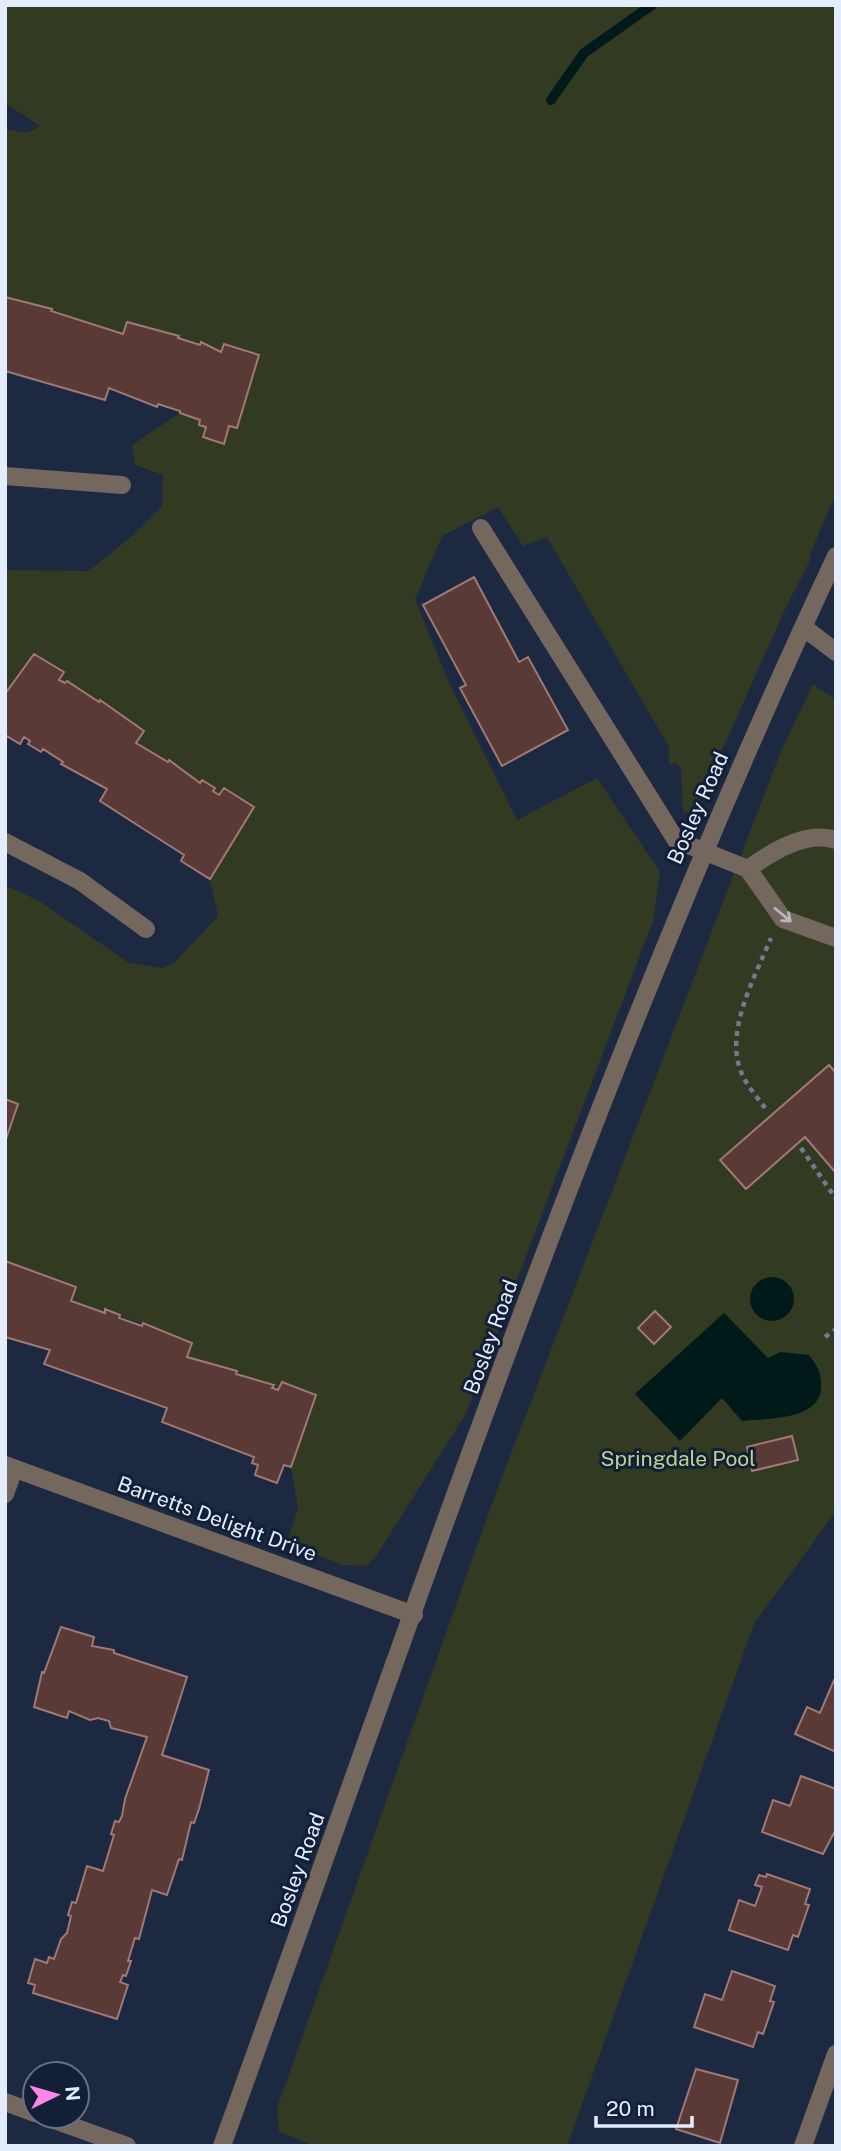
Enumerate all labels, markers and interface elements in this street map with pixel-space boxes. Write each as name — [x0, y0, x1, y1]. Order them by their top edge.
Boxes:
street label: Bosley Road — [662, 748, 733, 868]
one-way arrow — [774, 907, 792, 923]
street label: Bosley Road — [458, 1276, 523, 1398]
park label: Springdale Pool — [600, 1446, 756, 1471]
street label: Barretts Delight Drive — [114, 1471, 320, 1566]
street label: Bosley Road — [265, 1809, 330, 1931]
north arrow — [21, 2060, 91, 2130]
scale bar — [596, 2084, 692, 2128]
text: N — [61, 2085, 85, 2102]
text: 20 m — [606, 2096, 655, 2121]

